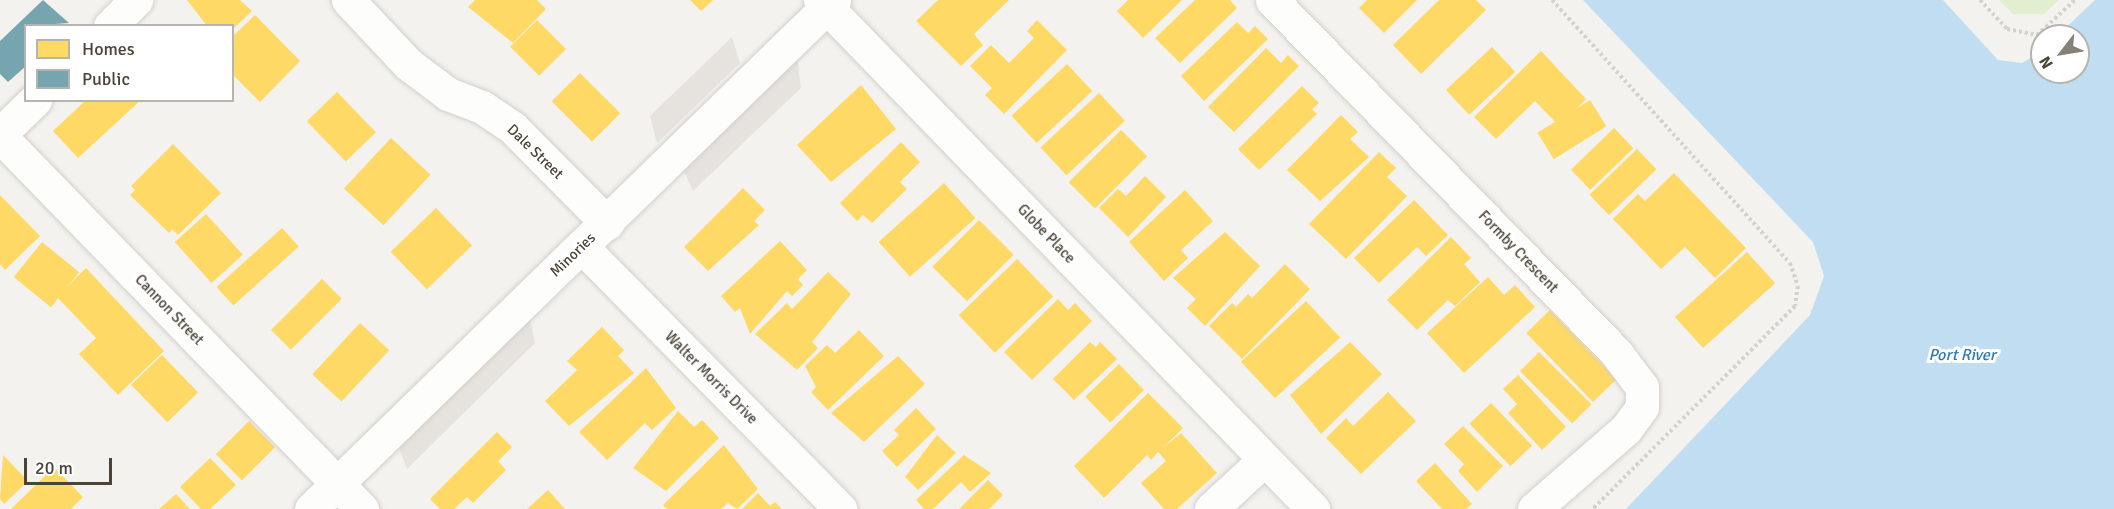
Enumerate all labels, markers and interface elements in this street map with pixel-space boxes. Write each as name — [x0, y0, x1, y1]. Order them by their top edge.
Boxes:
legend — [24, 24, 234, 102]
north arrow — [2030, 24, 2090, 84]
text: Homes — [82, 38, 135, 60]
text: N — [2035, 52, 2058, 72]
text: Public — [82, 68, 130, 90]
street label: Dale Street — [503, 121, 567, 183]
street label: Globe Place — [1013, 201, 1079, 267]
street label: Formby Crescent — [1474, 207, 1562, 297]
street label: Minories — [547, 229, 599, 281]
street label: Cannon Street — [131, 271, 207, 349]
street label: Walter Morris Drive — [661, 328, 761, 428]
water label: Port River — [1928, 345, 1996, 365]
scale bar — [27, 446, 116, 484]
text: 20 m — [35, 457, 73, 479]

